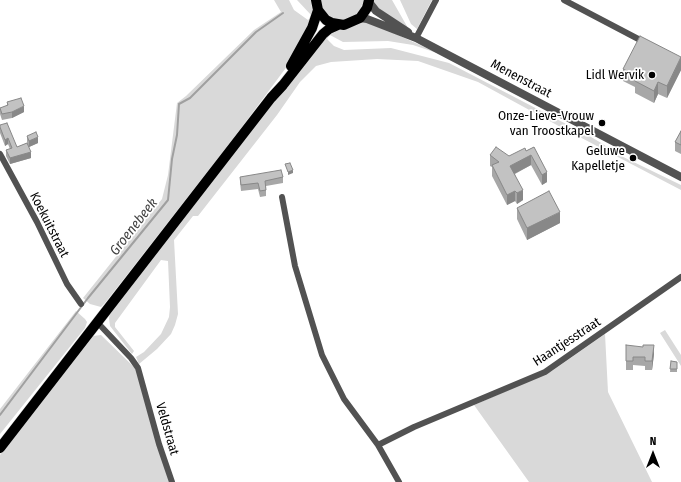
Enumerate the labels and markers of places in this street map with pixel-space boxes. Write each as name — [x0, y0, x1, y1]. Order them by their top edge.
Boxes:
place label: Lidl Wervik — [586, 67, 644, 83]
marker: Lidl Wervik — [647, 70, 657, 80]
place label: Onze-Lieve-Vrouw van Troostkapel — [498, 108, 594, 139]
marker: Onze-Lieve-Vrouw van Troostkapel — [597, 118, 607, 128]
place label: Geluwe Kapelletje — [571, 143, 625, 174]
marker: Geluwe Kapelletje — [628, 153, 638, 163]

